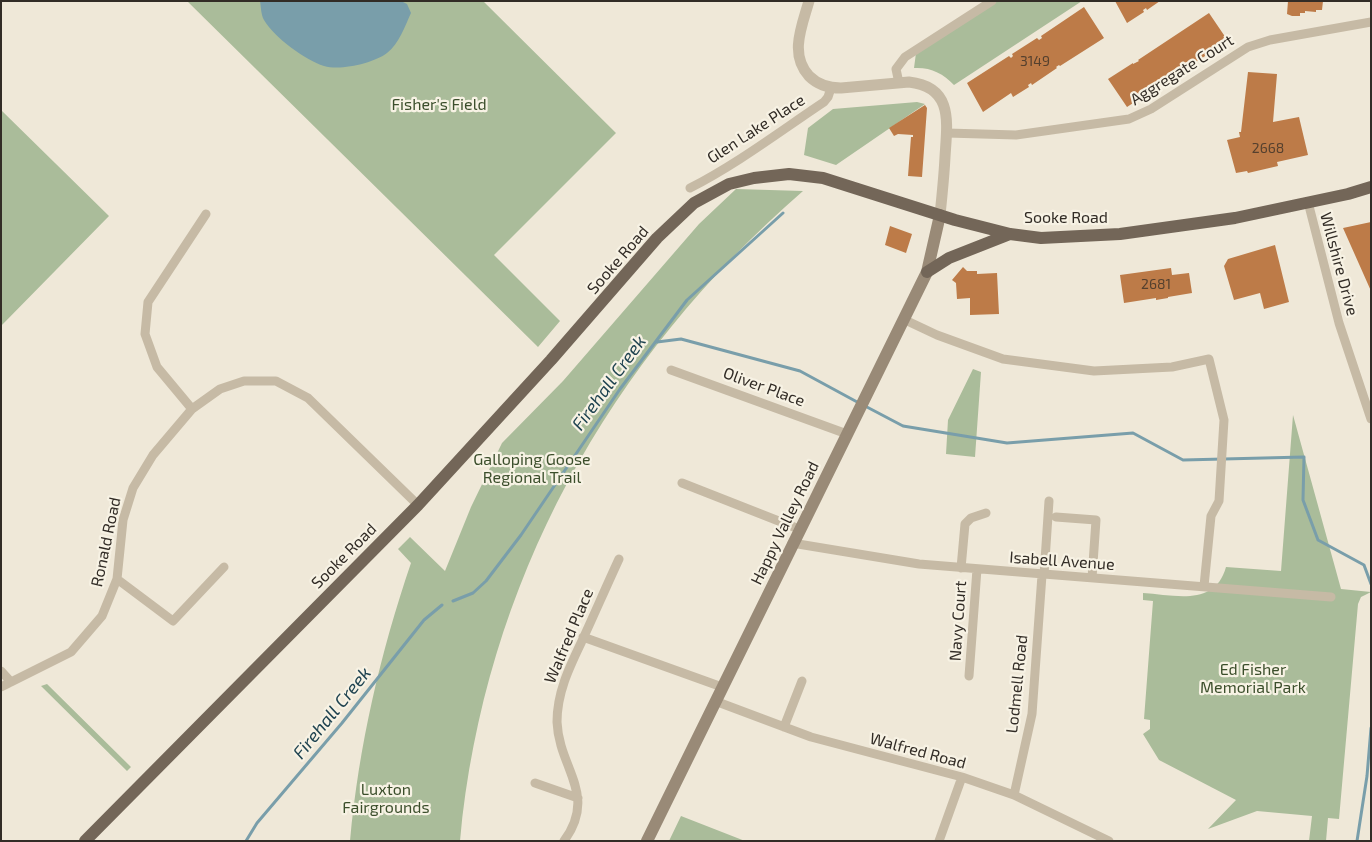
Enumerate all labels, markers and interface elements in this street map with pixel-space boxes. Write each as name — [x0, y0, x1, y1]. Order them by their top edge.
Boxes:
street label: Aggregate Court — [1127, 31, 1237, 109]
house number: 3149 — [1020, 53, 1050, 69]
street label: Glen Lake Place — [704, 90, 808, 168]
park label: Fisher's Field — [391, 95, 487, 115]
house number: 2668 — [1252, 140, 1284, 156]
street label: Sooke Road — [1024, 208, 1108, 228]
street label: Willshire Drive — [1316, 210, 1362, 318]
street label: Sooke Road — [583, 222, 653, 298]
house number: 2681 — [1141, 276, 1171, 292]
water label: Firehall Creek — [567, 331, 651, 435]
street label: Oliver Place — [720, 363, 808, 411]
park label: Galloping Goose Regional Trail — [473, 450, 591, 488]
street label: Happy Valley Road — [747, 458, 823, 588]
street label: Ronald Road — [87, 495, 125, 589]
street label: Sooke Road — [307, 519, 381, 593]
street label: Isabell Avenue — [1009, 548, 1115, 574]
street label: Navy Court — [946, 580, 970, 662]
street label: Walfred Place — [540, 586, 598, 686]
street label: Lodmell Road — [1002, 634, 1032, 734]
park label: Ed Fisher Memorial Park — [1200, 660, 1306, 698]
water label: Firehall Creek — [288, 663, 376, 763]
street label: Walfred Road — [868, 729, 968, 773]
park label: Luxton Fairgrounds — [342, 780, 430, 818]

